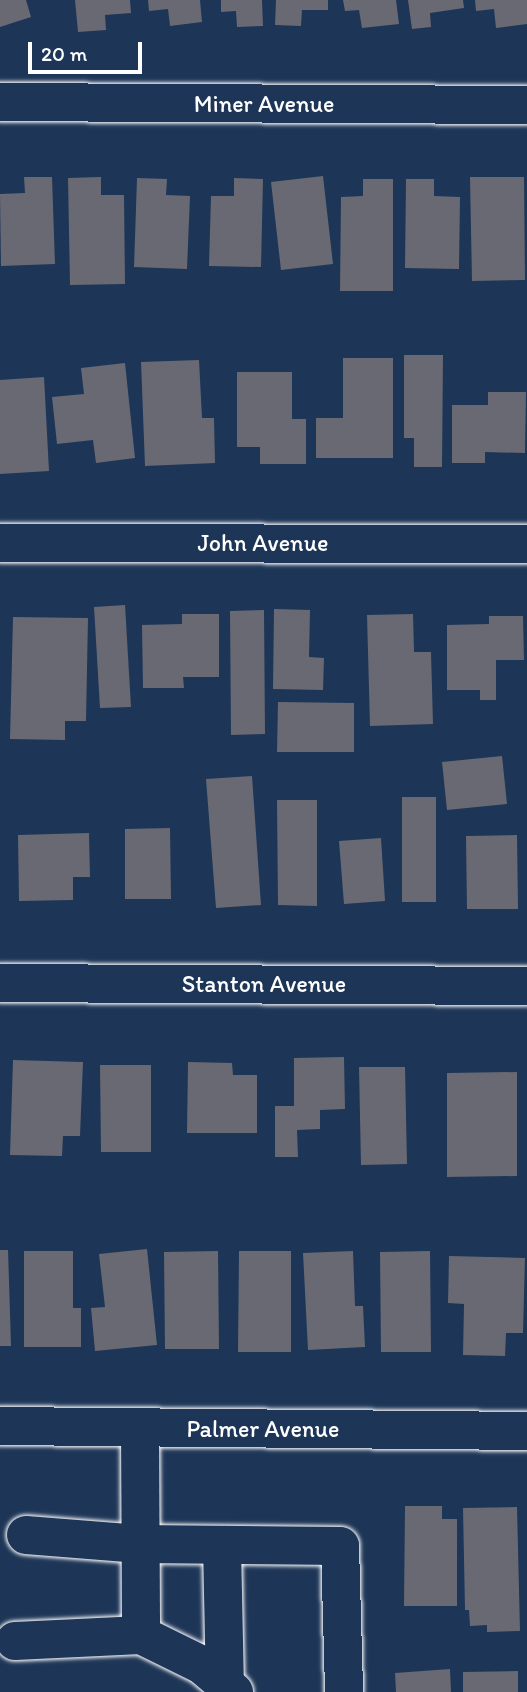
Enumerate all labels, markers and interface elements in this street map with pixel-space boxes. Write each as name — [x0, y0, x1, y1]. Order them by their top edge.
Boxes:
scale bar — [32, 28, 145, 72]
text: 20 m — [41, 41, 87, 66]
street label: Miner Avenue — [194, 90, 334, 118]
street label: John Avenue — [198, 529, 328, 557]
street label: Stanton Avenue — [182, 970, 346, 998]
street label: Palmer Avenue — [187, 1415, 339, 1443]

